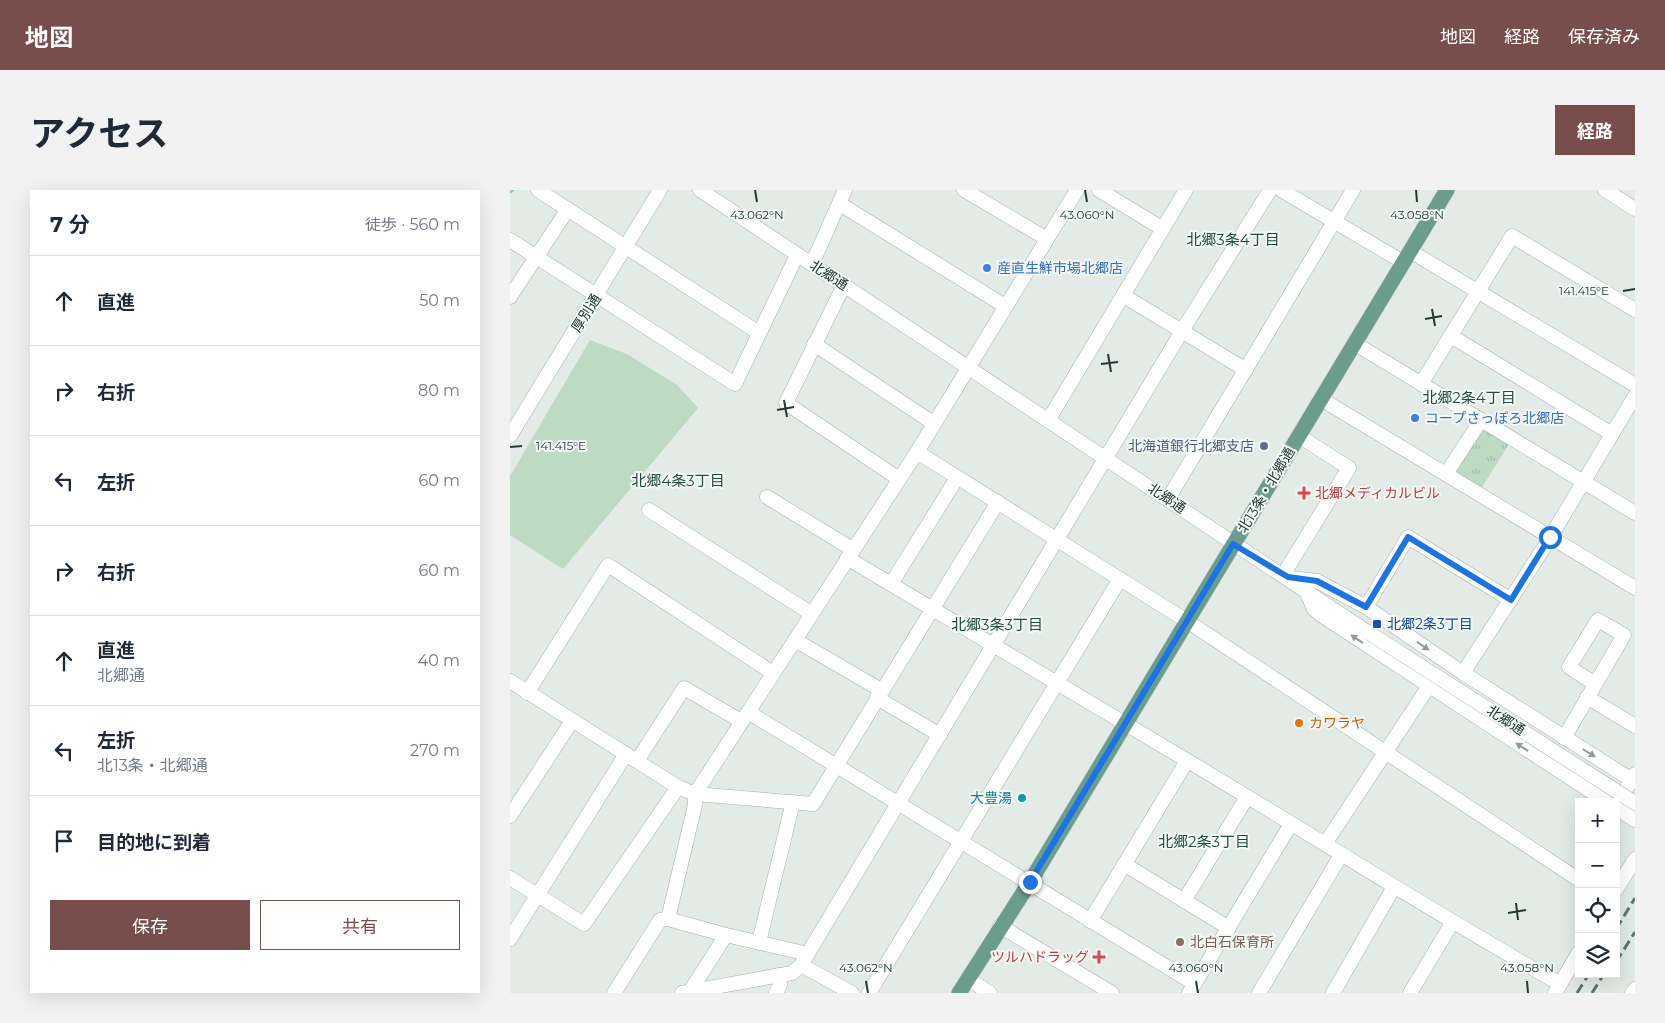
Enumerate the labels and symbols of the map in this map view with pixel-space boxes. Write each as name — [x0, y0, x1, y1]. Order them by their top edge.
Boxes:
text: 43.062°N — [730, 207, 784, 222]
text: 43.060°N — [1060, 207, 1114, 222]
text: 43.058°N — [1390, 207, 1444, 222]
district label: 北郷3条4丁目 — [1186, 230, 1280, 249]
street label: 北郷通 — [806, 256, 852, 294]
place label: 産直生鮮市場北郷店 — [997, 259, 1123, 277]
marker: 産直生鮮市場北郷店 — [981, 262, 993, 274]
text: 141.415°E — [1559, 283, 1609, 298]
street label: 厚別通 — [567, 290, 605, 336]
district label: 北郷2条4丁目 — [1422, 388, 1516, 407]
place label: コープさっぽろ北郷店 — [1425, 409, 1564, 427]
marker: コープさっぽろ北郷店 — [1409, 412, 1421, 424]
place label: 北海道銀行北郷支店 — [1128, 437, 1254, 455]
text: 141.415°E — [536, 438, 586, 453]
marker: 北海道銀行北郷支店 — [1258, 440, 1270, 452]
street label: 北13条・北郷通 — [1233, 444, 1299, 536]
district label: 北郷4条3丁目 — [631, 471, 725, 490]
street label: 北郷通 — [1145, 479, 1189, 517]
place label: 北郷メディカルビル — [1315, 484, 1440, 502]
marker: 北郷メディカルビル — [1297, 486, 1311, 500]
route start — [1539, 526, 1562, 549]
district label: 北郷3条3丁目 — [951, 615, 1043, 634]
place label: 北郷2条3丁目 — [1387, 615, 1473, 633]
marker: 北郷2条3丁目 — [1371, 618, 1383, 630]
one-way arrow — [1350, 634, 1364, 644]
one-way arrow — [1416, 641, 1430, 651]
street label: 北郷通 — [1483, 701, 1529, 739]
place label: カワラヤ — [1309, 714, 1365, 732]
marker: カワラヤ — [1293, 717, 1305, 729]
one-way arrow — [1515, 742, 1529, 752]
one-way arrow — [1582, 749, 1595, 758]
place label: 大豊湯 — [970, 789, 1012, 807]
marker: 大豊湯 — [1016, 792, 1028, 804]
district label: 北郷2条3丁目 — [1158, 832, 1250, 851]
route end — [1019, 871, 1042, 894]
place label: 北白石保育所 — [1190, 933, 1274, 951]
marker: 北白石保育所 — [1174, 936, 1186, 948]
place label: ツルハドラッグ — [991, 948, 1089, 966]
marker: ツルハドラッグ — [1093, 951, 1105, 963]
text: 43.062°N — [839, 960, 893, 975]
text: 43.060°N — [1169, 960, 1223, 975]
text: 43.058°N — [1500, 960, 1554, 975]

